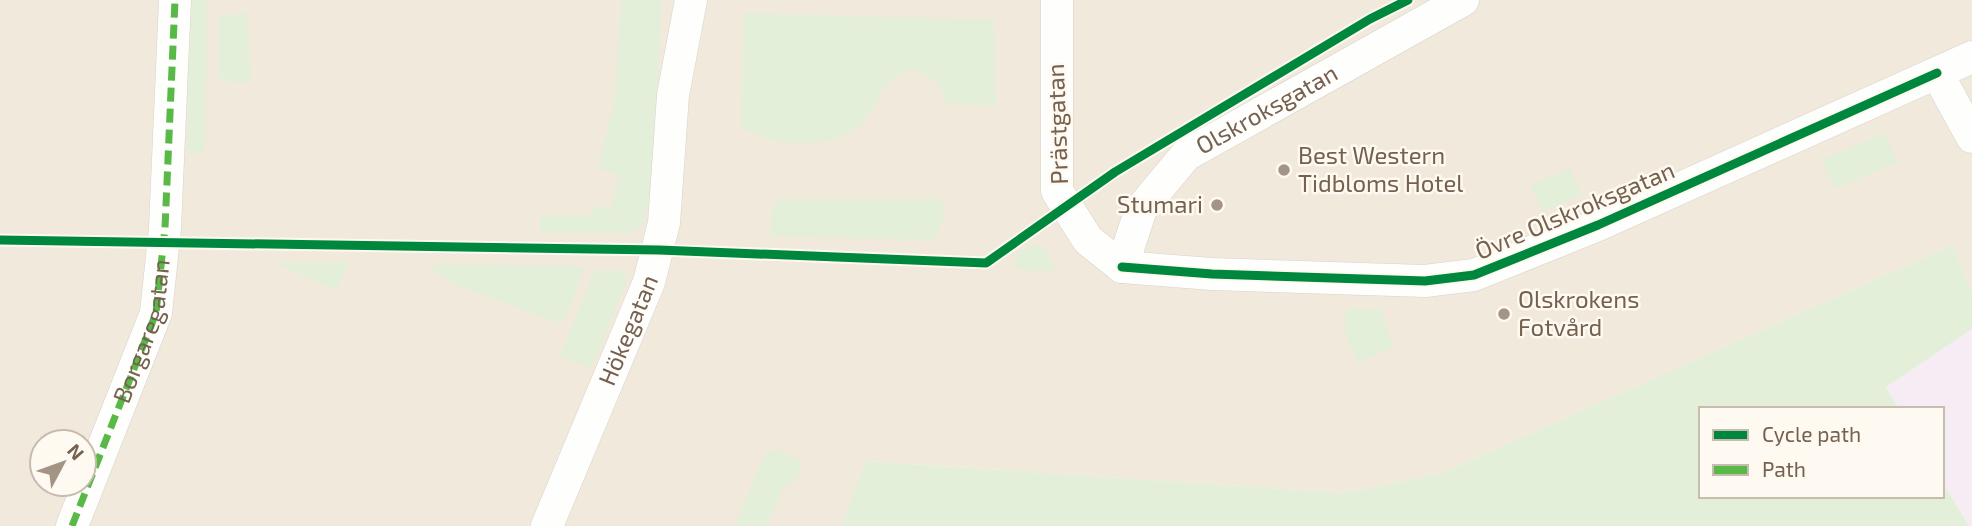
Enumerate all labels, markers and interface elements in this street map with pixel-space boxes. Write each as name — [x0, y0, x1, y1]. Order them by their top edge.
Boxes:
street label: Olskroksgatan — [1190, 57, 1342, 160]
street label: Prästgatan — [1040, 63, 1073, 185]
place label: Best Western Tidbloms Hotel — [1298, 140, 1463, 197]
street label: Övre Olskroksgatan — [1470, 154, 1679, 265]
marker: Best Western Tidbloms Hotel — [1276, 162, 1292, 178]
place label: Stumari — [1117, 189, 1203, 218]
marker: Stumari — [1209, 197, 1225, 213]
street label: Borgaregatan — [106, 258, 175, 407]
street label: Hökegatan — [591, 270, 663, 389]
place label: Olskrokens Fotvård — [1518, 284, 1639, 341]
marker: Olskrokens Fotvård — [1496, 306, 1512, 322]
legend — [1699, 407, 1944, 498]
text: Cycle path — [1762, 421, 1861, 446]
north arrow — [28, 428, 98, 498]
text: N — [63, 439, 89, 464]
text: Path — [1762, 456, 1806, 481]

